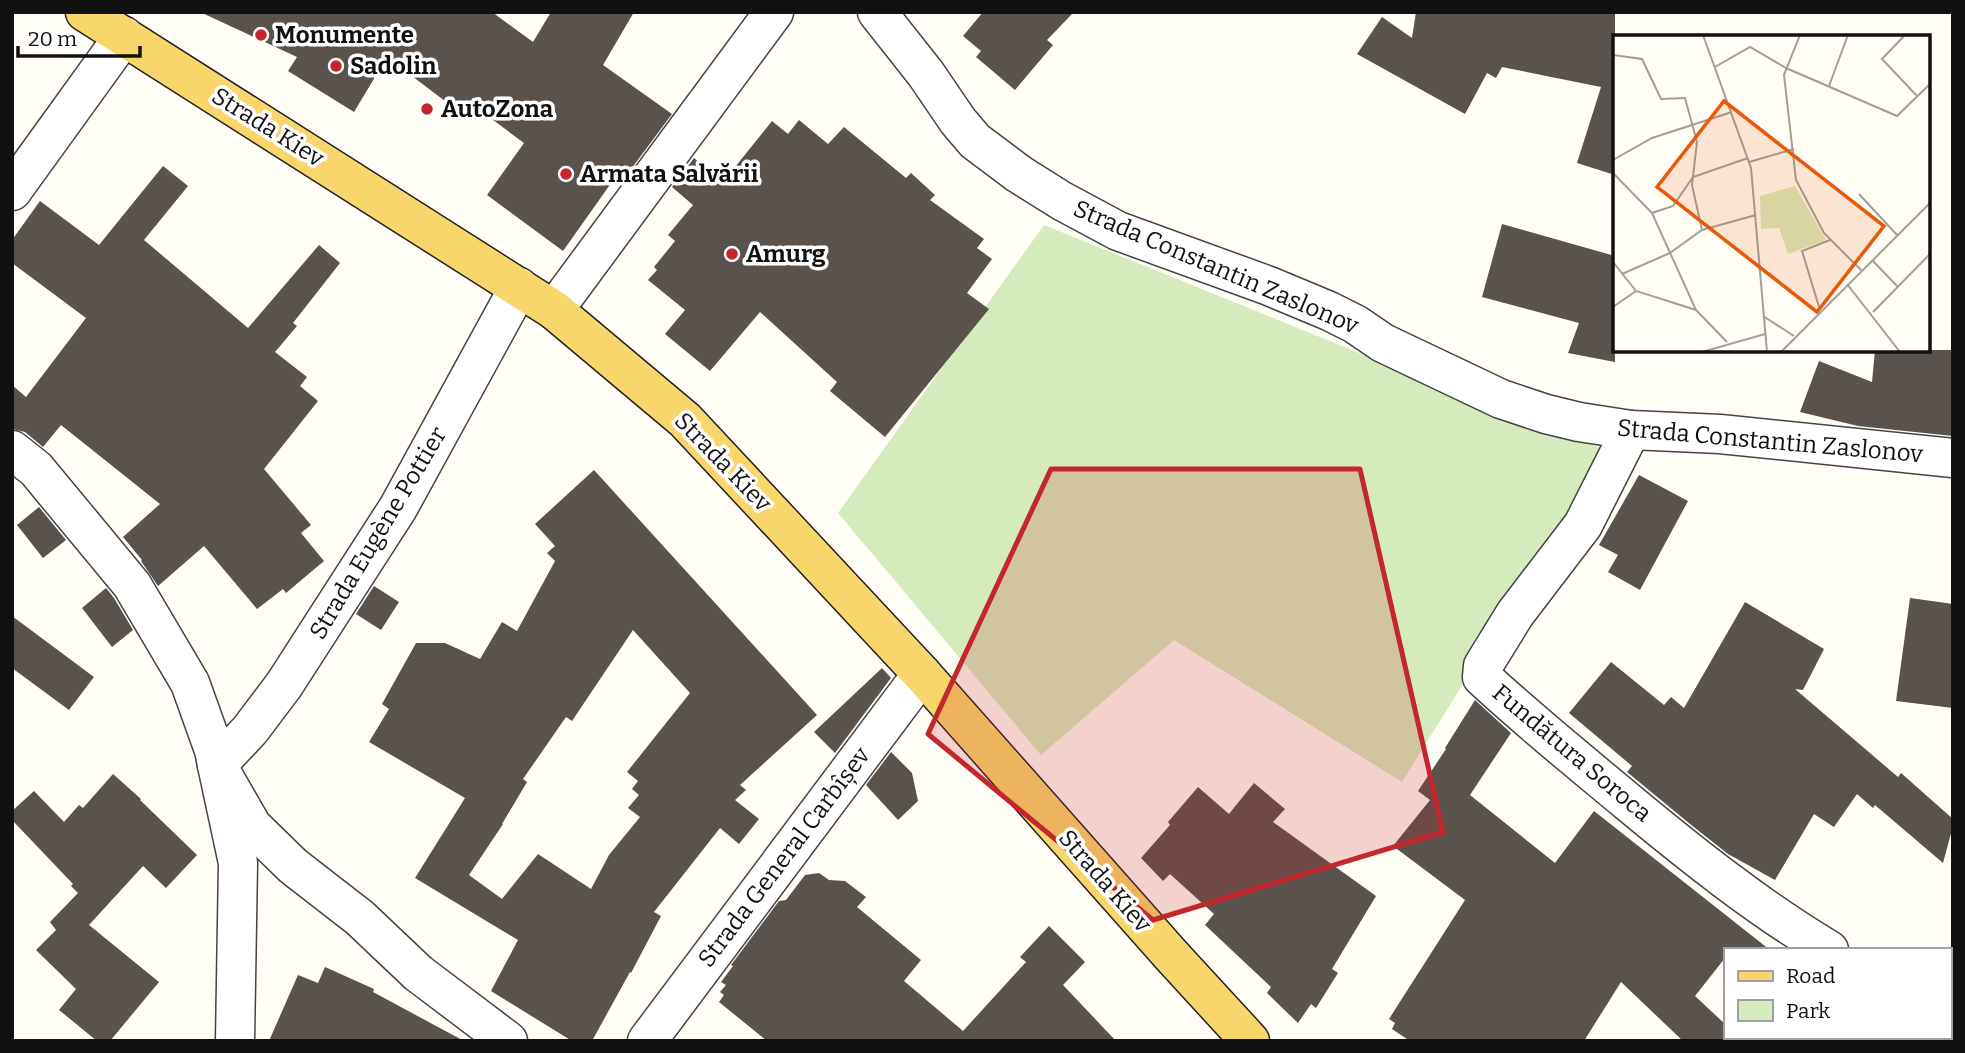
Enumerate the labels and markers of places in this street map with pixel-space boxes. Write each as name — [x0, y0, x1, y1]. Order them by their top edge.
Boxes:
place label: Monumente — [275, 21, 414, 49]
marker: Monumente — [253, 27, 269, 43]
place label: Sadolin — [350, 52, 437, 80]
marker: Sadolin — [328, 58, 344, 74]
place label: AutoZona — [441, 95, 554, 123]
marker: AutoZona — [419, 101, 435, 117]
place label: Armata Salvării — [580, 160, 759, 188]
marker: Armata Salvării — [558, 166, 574, 182]
place label: Amurg — [746, 240, 826, 268]
marker: Amurg — [724, 246, 740, 262]

